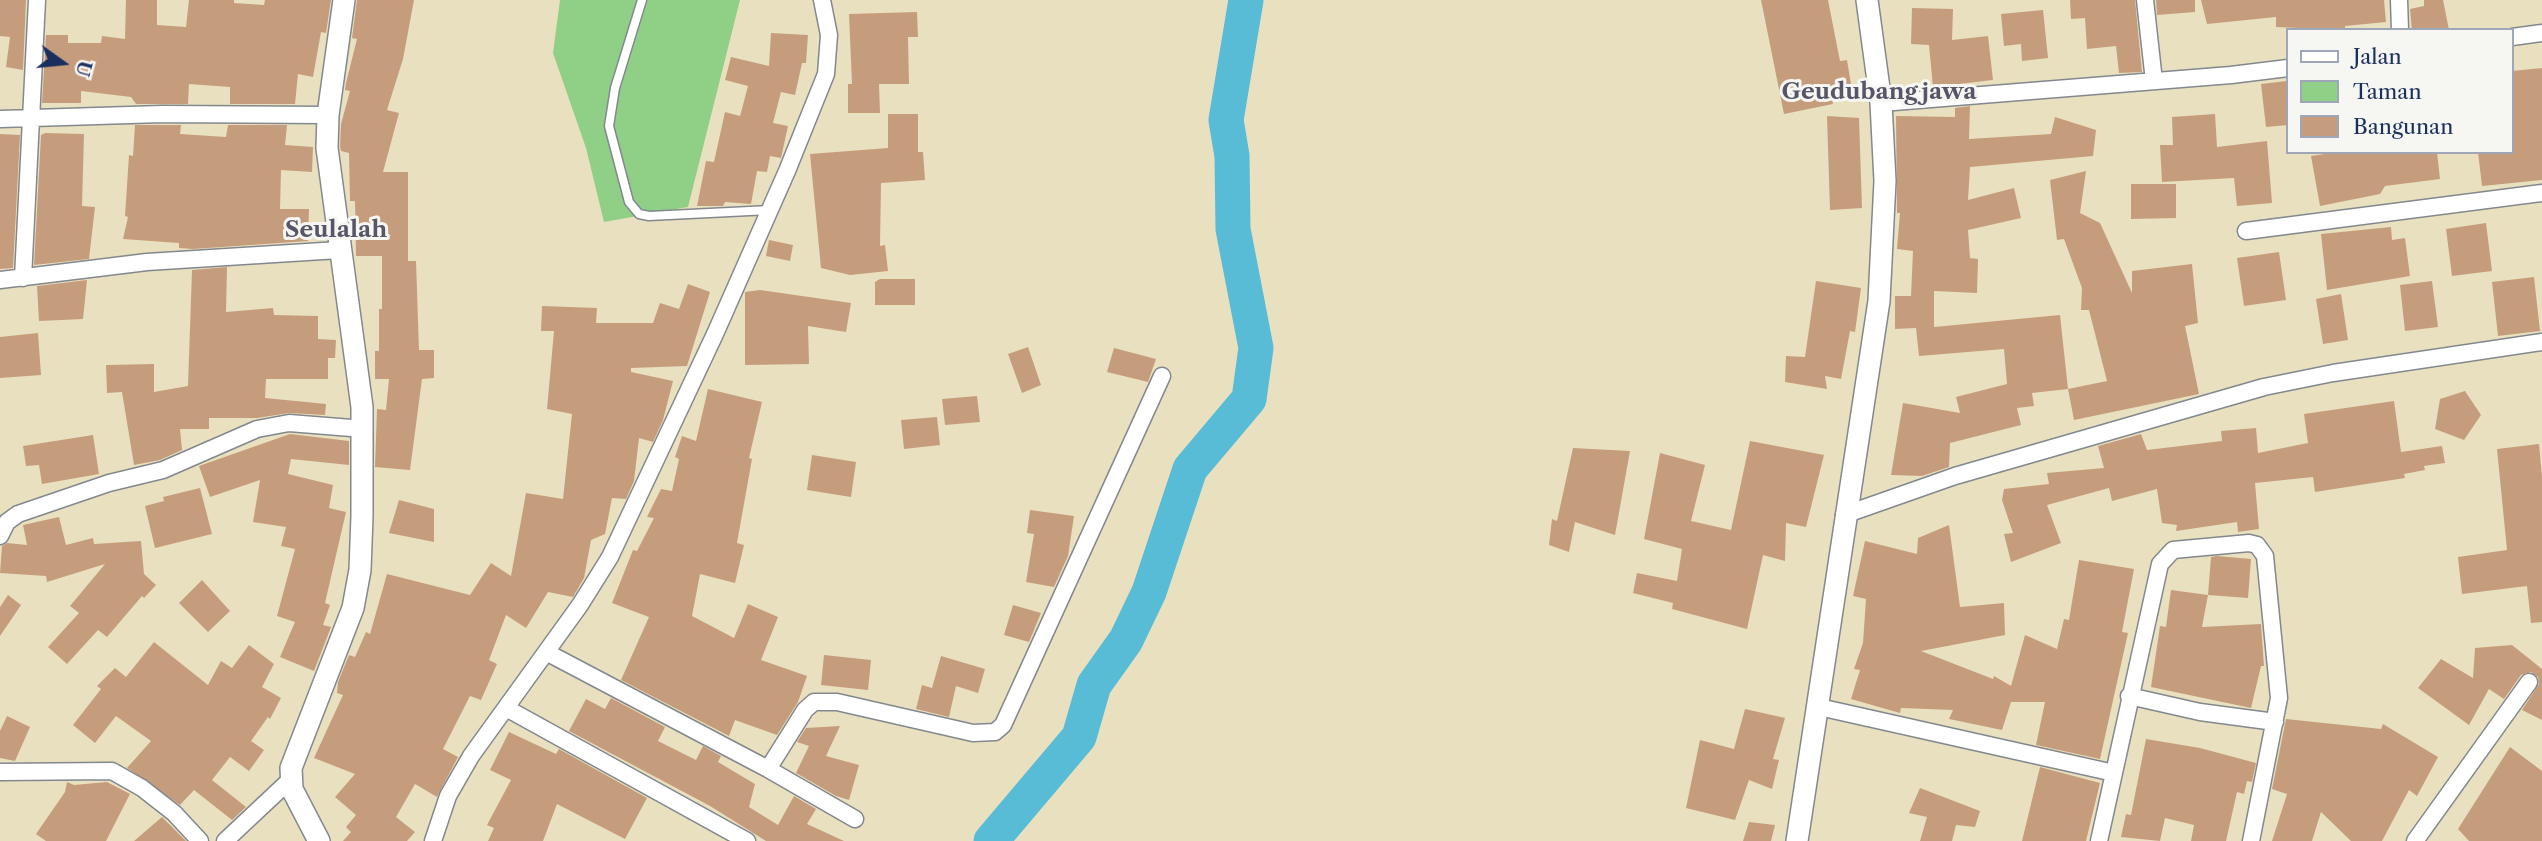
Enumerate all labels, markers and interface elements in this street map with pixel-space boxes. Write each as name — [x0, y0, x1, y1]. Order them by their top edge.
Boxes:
north arrow — [28, 28, 98, 98]
legend — [2286, 28, 2514, 154]
text: Jalan — [2353, 44, 2402, 69]
text: U — [71, 58, 97, 79]
district label: Geudubangjawa — [1782, 78, 1976, 106]
text: Taman — [2353, 79, 2422, 104]
text: Bangunan — [2353, 114, 2453, 139]
district label: Seulalah — [285, 216, 387, 244]

